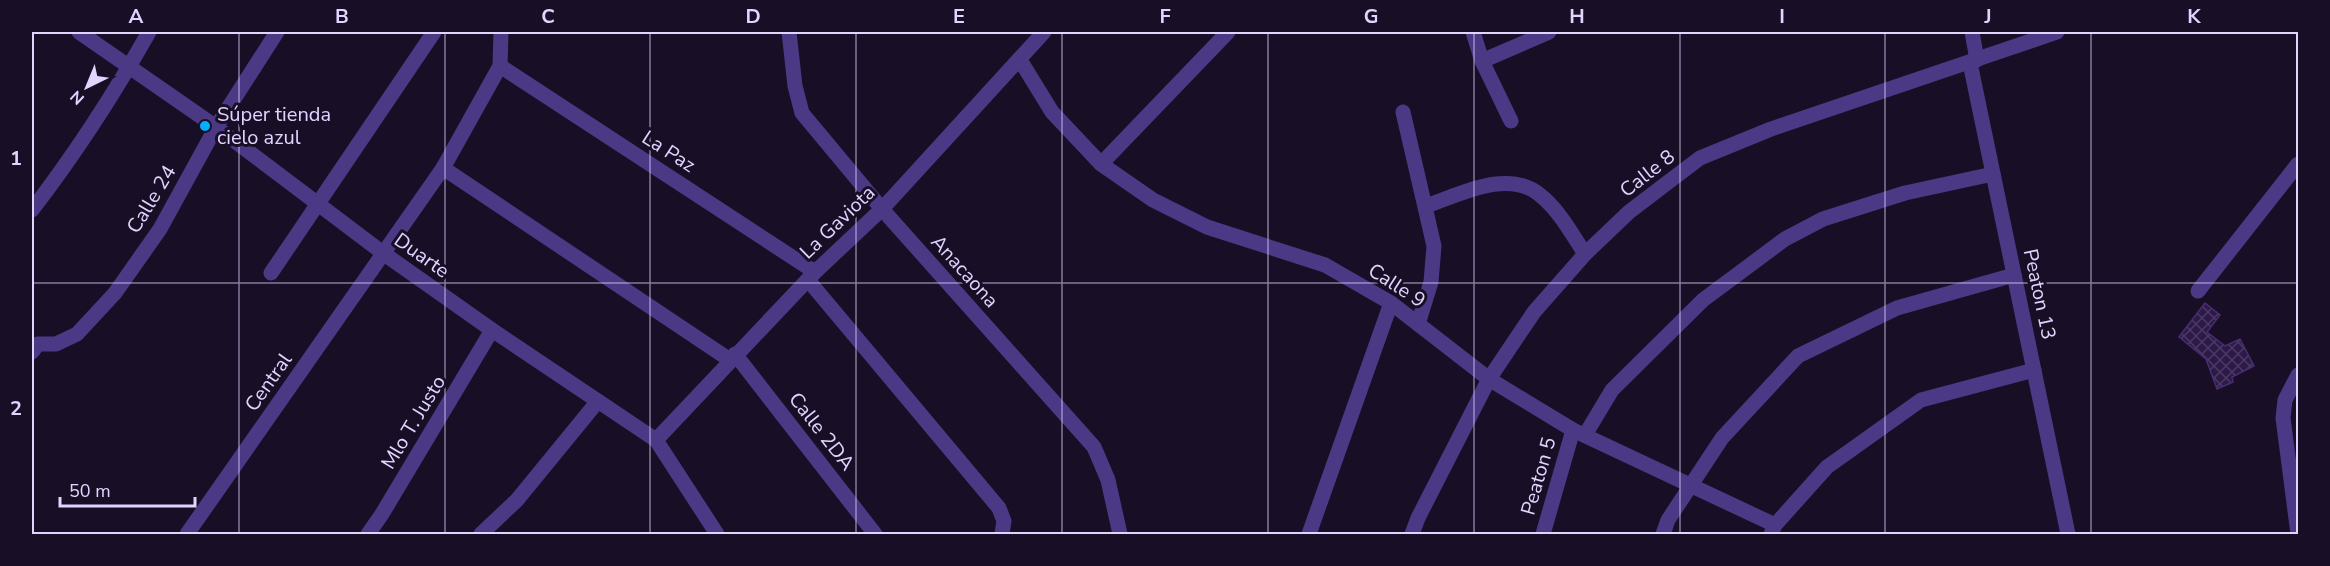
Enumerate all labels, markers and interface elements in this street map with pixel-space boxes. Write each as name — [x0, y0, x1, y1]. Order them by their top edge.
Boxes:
text: A — [129, 3, 144, 30]
text: B — [335, 3, 349, 30]
text: C — [541, 3, 555, 30]
text: D — [745, 3, 761, 30]
text: E — [953, 3, 965, 30]
text: F — [1159, 3, 1171, 30]
text: G — [1364, 3, 1378, 30]
text: H — [1569, 3, 1585, 30]
text: I — [1779, 3, 1785, 30]
text: J — [1983, 3, 1992, 30]
text: K — [2187, 3, 2201, 30]
north arrow — [57, 57, 117, 117]
text: N — [66, 85, 89, 109]
place label: Súper tienda cielo azul — [217, 101, 331, 151]
marker: Súper tienda cielo azul — [198, 119, 212, 133]
street label: La Paz — [637, 124, 701, 179]
street label: Calle 8 — [1614, 143, 1681, 204]
text: 1 — [10, 145, 22, 172]
street label: Calle 24 — [120, 160, 182, 238]
street label: La Gaviota — [794, 180, 881, 265]
street label: Duarte — [389, 227, 455, 284]
street label: Anacaona — [925, 229, 1005, 314]
street label: Peaton 13 — [2017, 246, 2062, 342]
street label: Calle 9 — [1363, 257, 1431, 314]
street label: Central — [239, 348, 298, 417]
street label: Mlo T. Justo — [375, 370, 452, 474]
street label: Calle 2DA — [783, 387, 861, 476]
text: 2 — [10, 395, 22, 422]
street label: Peaton 5 — [1514, 434, 1562, 518]
scale bar — [60, 470, 195, 508]
text: 50 m — [69, 479, 111, 503]

